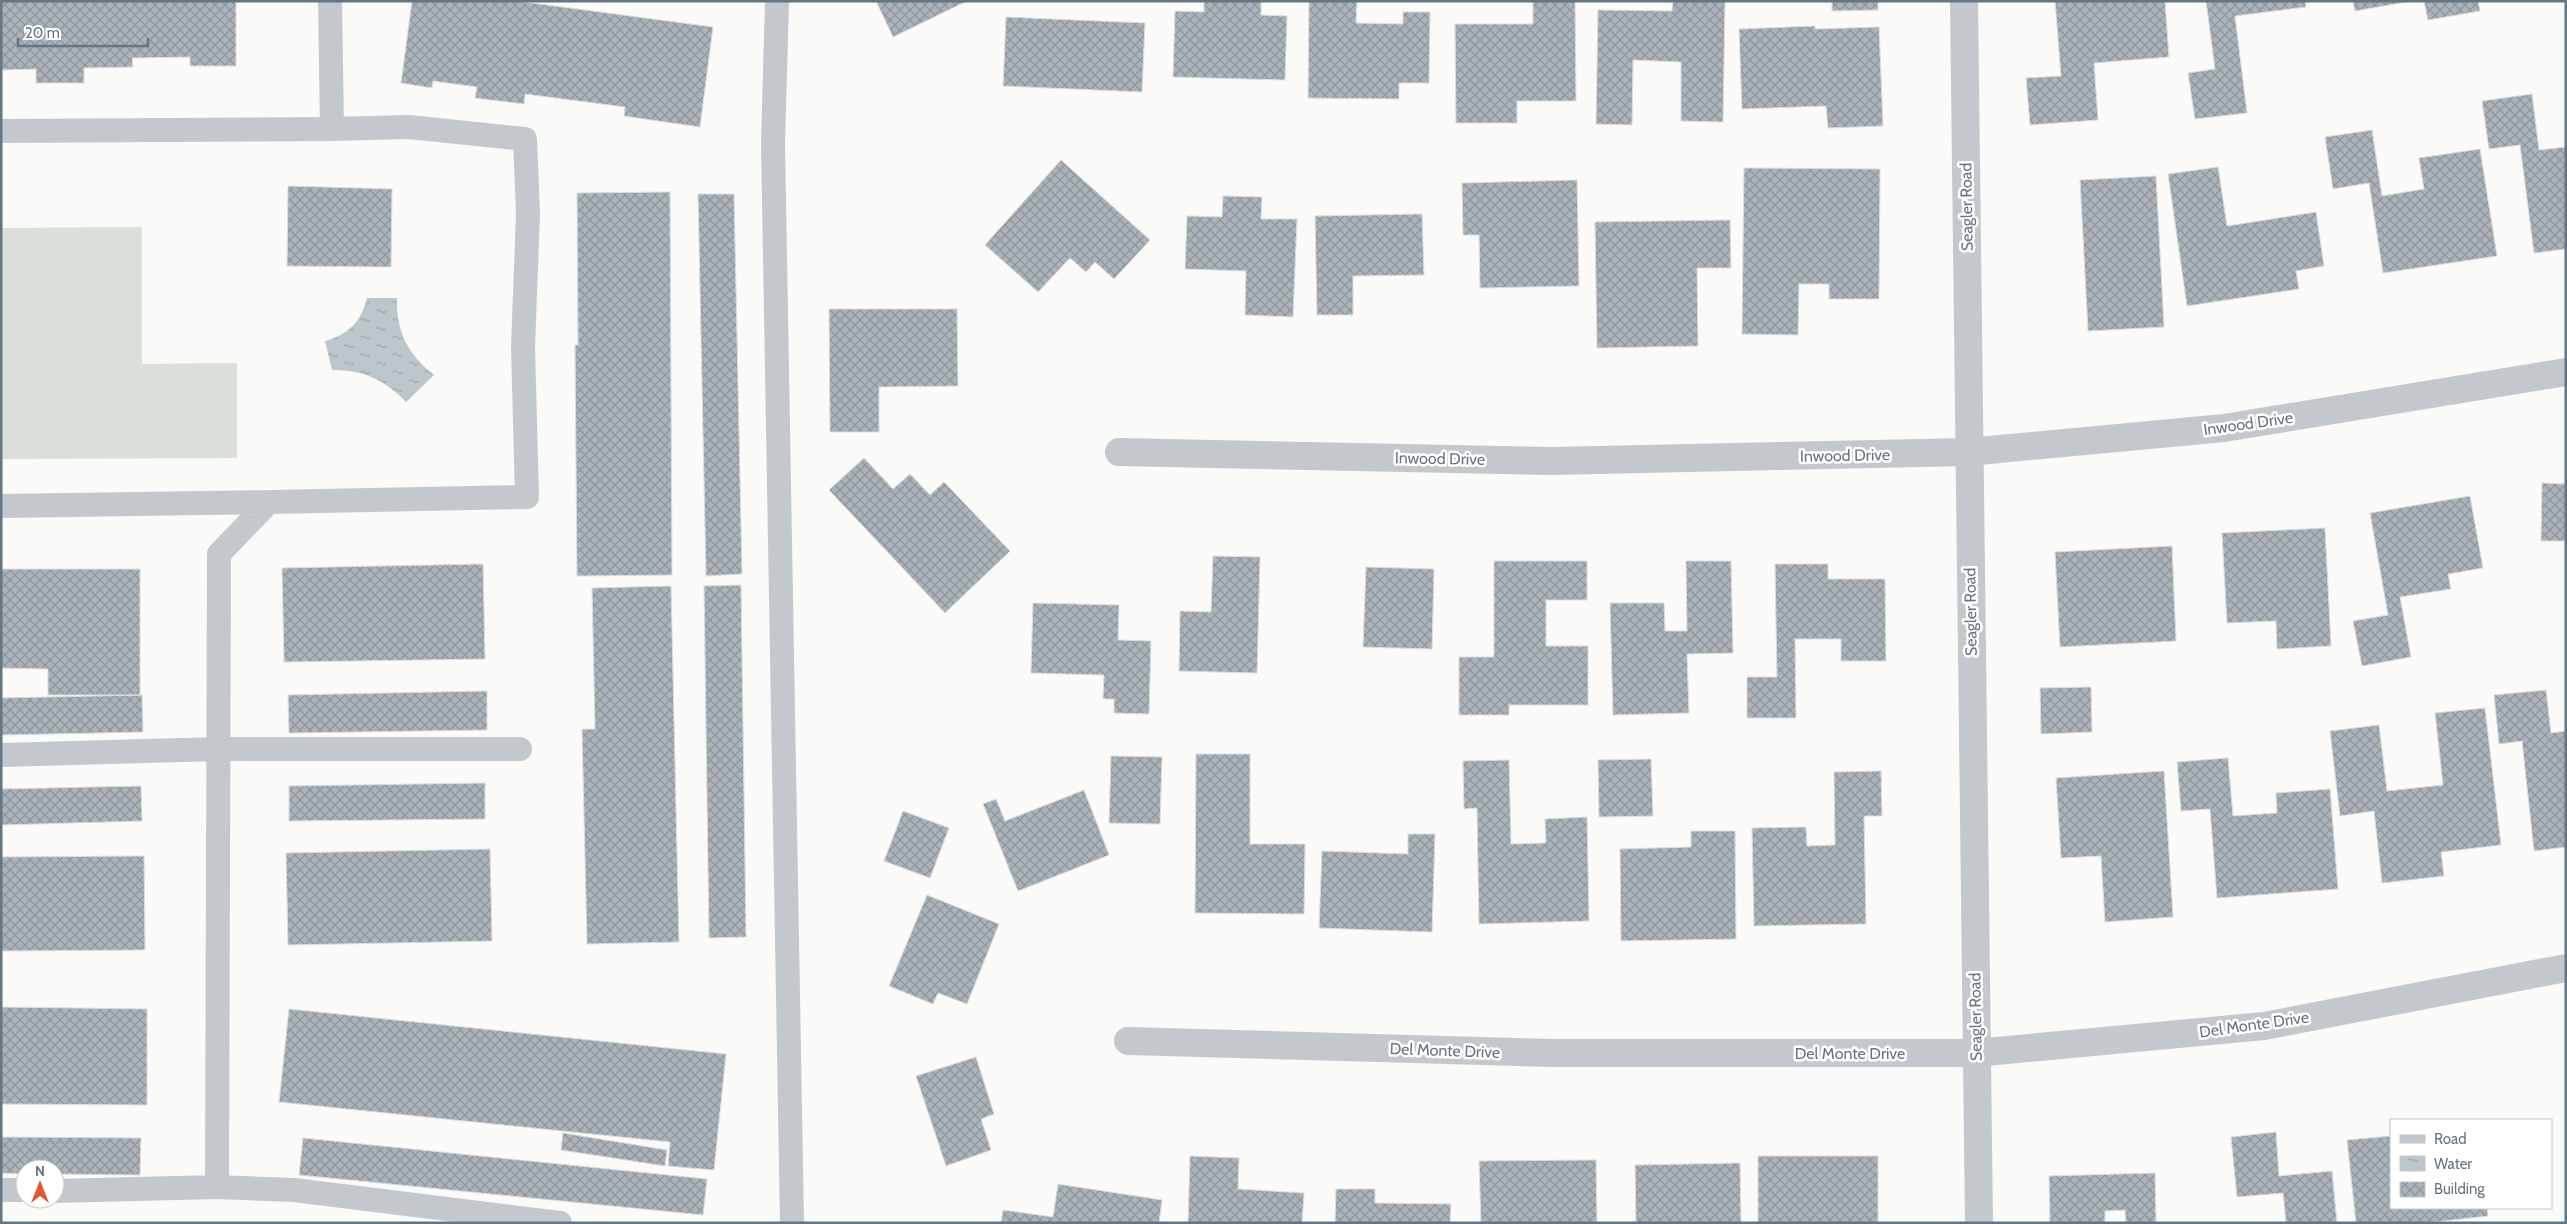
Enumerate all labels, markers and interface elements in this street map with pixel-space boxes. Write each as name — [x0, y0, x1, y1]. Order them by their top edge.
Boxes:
scale bar — [18, 15, 148, 47]
text: 20 m — [25, 24, 60, 42]
street label: Seagler Road — [1956, 163, 1977, 251]
street label: Inwood Drive — [2202, 408, 2294, 439]
street label: Inwood Drive — [1800, 445, 1890, 466]
street label: Inwood Drive — [1395, 448, 1485, 469]
street label: Seagler Road — [1960, 568, 1981, 656]
street label: Seagler Road — [1965, 973, 1986, 1061]
street label: Del Monte Drive — [2198, 1007, 2310, 1042]
street label: Del Monte Drive — [1389, 1039, 1501, 1062]
street label: Del Monte Drive — [1795, 1044, 1905, 1063]
legend — [2390, 1119, 2552, 1209]
text: Road — [2434, 1130, 2467, 1148]
text: Water — [2434, 1155, 2472, 1173]
north arrow — [15, 1159, 65, 1209]
text: N — [35, 1162, 45, 1180]
text: Building — [2434, 1180, 2485, 1198]

